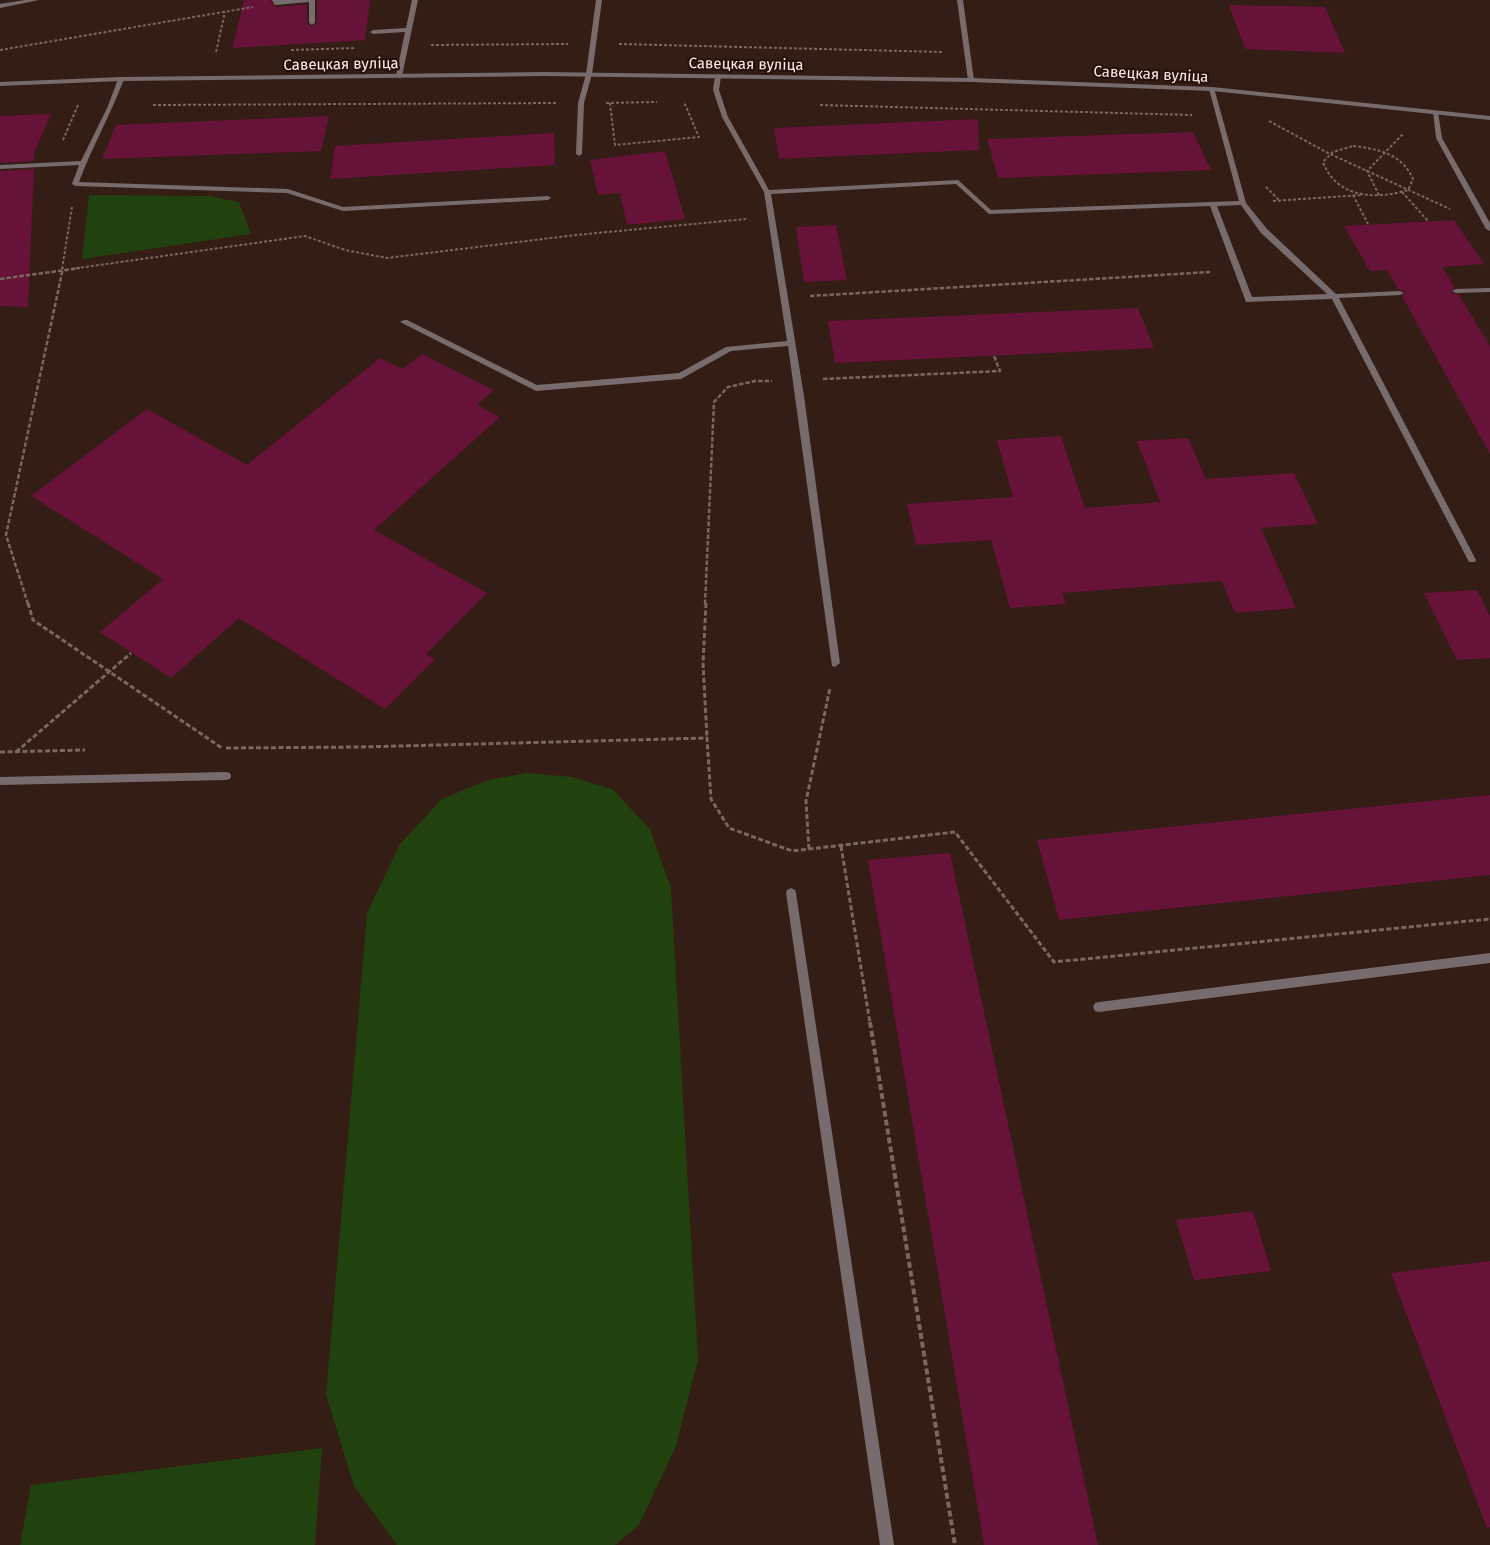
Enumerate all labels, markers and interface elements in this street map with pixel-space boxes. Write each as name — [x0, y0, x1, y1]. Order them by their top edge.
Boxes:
street label: Савецкая вуліца — [283, 54, 399, 74]
street label: Савецкая вуліца — [688, 54, 804, 74]
street label: Савецкая вуліца — [1093, 62, 1209, 86]

